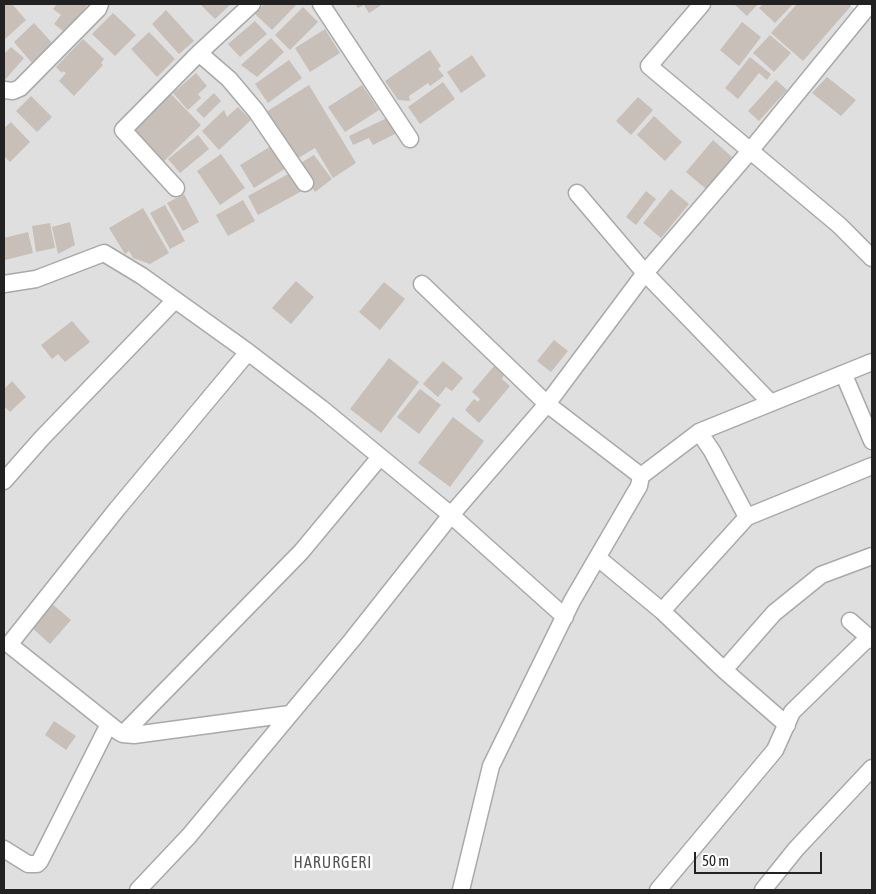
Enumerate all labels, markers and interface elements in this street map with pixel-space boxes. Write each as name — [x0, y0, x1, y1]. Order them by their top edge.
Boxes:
scale bar — [696, 842, 824, 874]
text: 50 m — [702, 852, 729, 869]
district label: HARURGERI — [292, 853, 374, 873]

